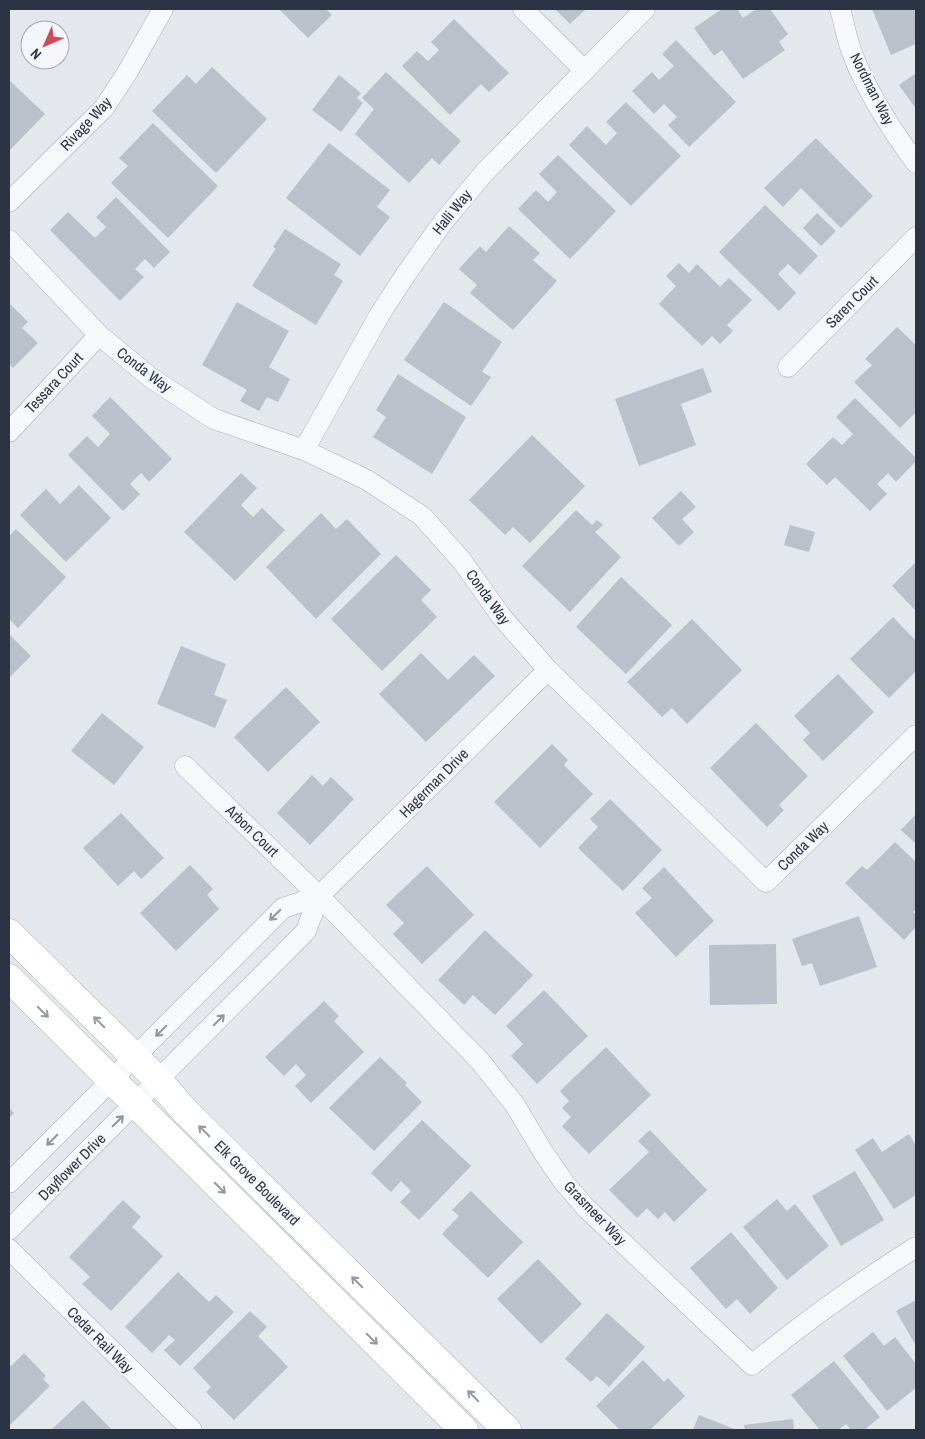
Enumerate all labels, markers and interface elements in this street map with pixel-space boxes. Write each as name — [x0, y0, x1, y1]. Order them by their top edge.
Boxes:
north arrow — [20, 20, 70, 70]
text: N — [27, 45, 45, 63]
street label: Nordman Way — [845, 49, 900, 129]
street label: Rivage Way — [55, 92, 117, 155]
street label: Halli Way — [427, 184, 477, 239]
street label: Saren Court — [821, 270, 883, 333]
street label: Conda Way — [113, 342, 177, 398]
street label: Tessara Court — [20, 347, 88, 418]
street label: Conda Way — [461, 565, 516, 629]
street label: Hagerman Drive — [394, 743, 473, 822]
street label: Arbon Court — [220, 799, 284, 862]
street label: Conda Way — [772, 815, 834, 875]
one-way arrow — [270, 909, 282, 921]
one-way arrow — [37, 1006, 49, 1019]
one-way arrow — [212, 1014, 224, 1026]
one-way arrow — [93, 1016, 105, 1028]
one-way arrow — [155, 1024, 167, 1036]
one-way arrow — [112, 1115, 124, 1128]
one-way arrow — [199, 1125, 211, 1137]
street label: Dayflower Drive — [33, 1128, 110, 1205]
one-way arrow — [46, 1134, 58, 1146]
street label: Elk Grove Boulevard — [210, 1135, 305, 1230]
street label: Grasmeer Way — [559, 1176, 632, 1250]
one-way arrow — [213, 1181, 225, 1193]
one-way arrow — [351, 1276, 363, 1288]
street label: Cedar Rail Way — [62, 1302, 139, 1378]
one-way arrow — [366, 1333, 378, 1345]
one-way arrow — [466, 1390, 479, 1402]

